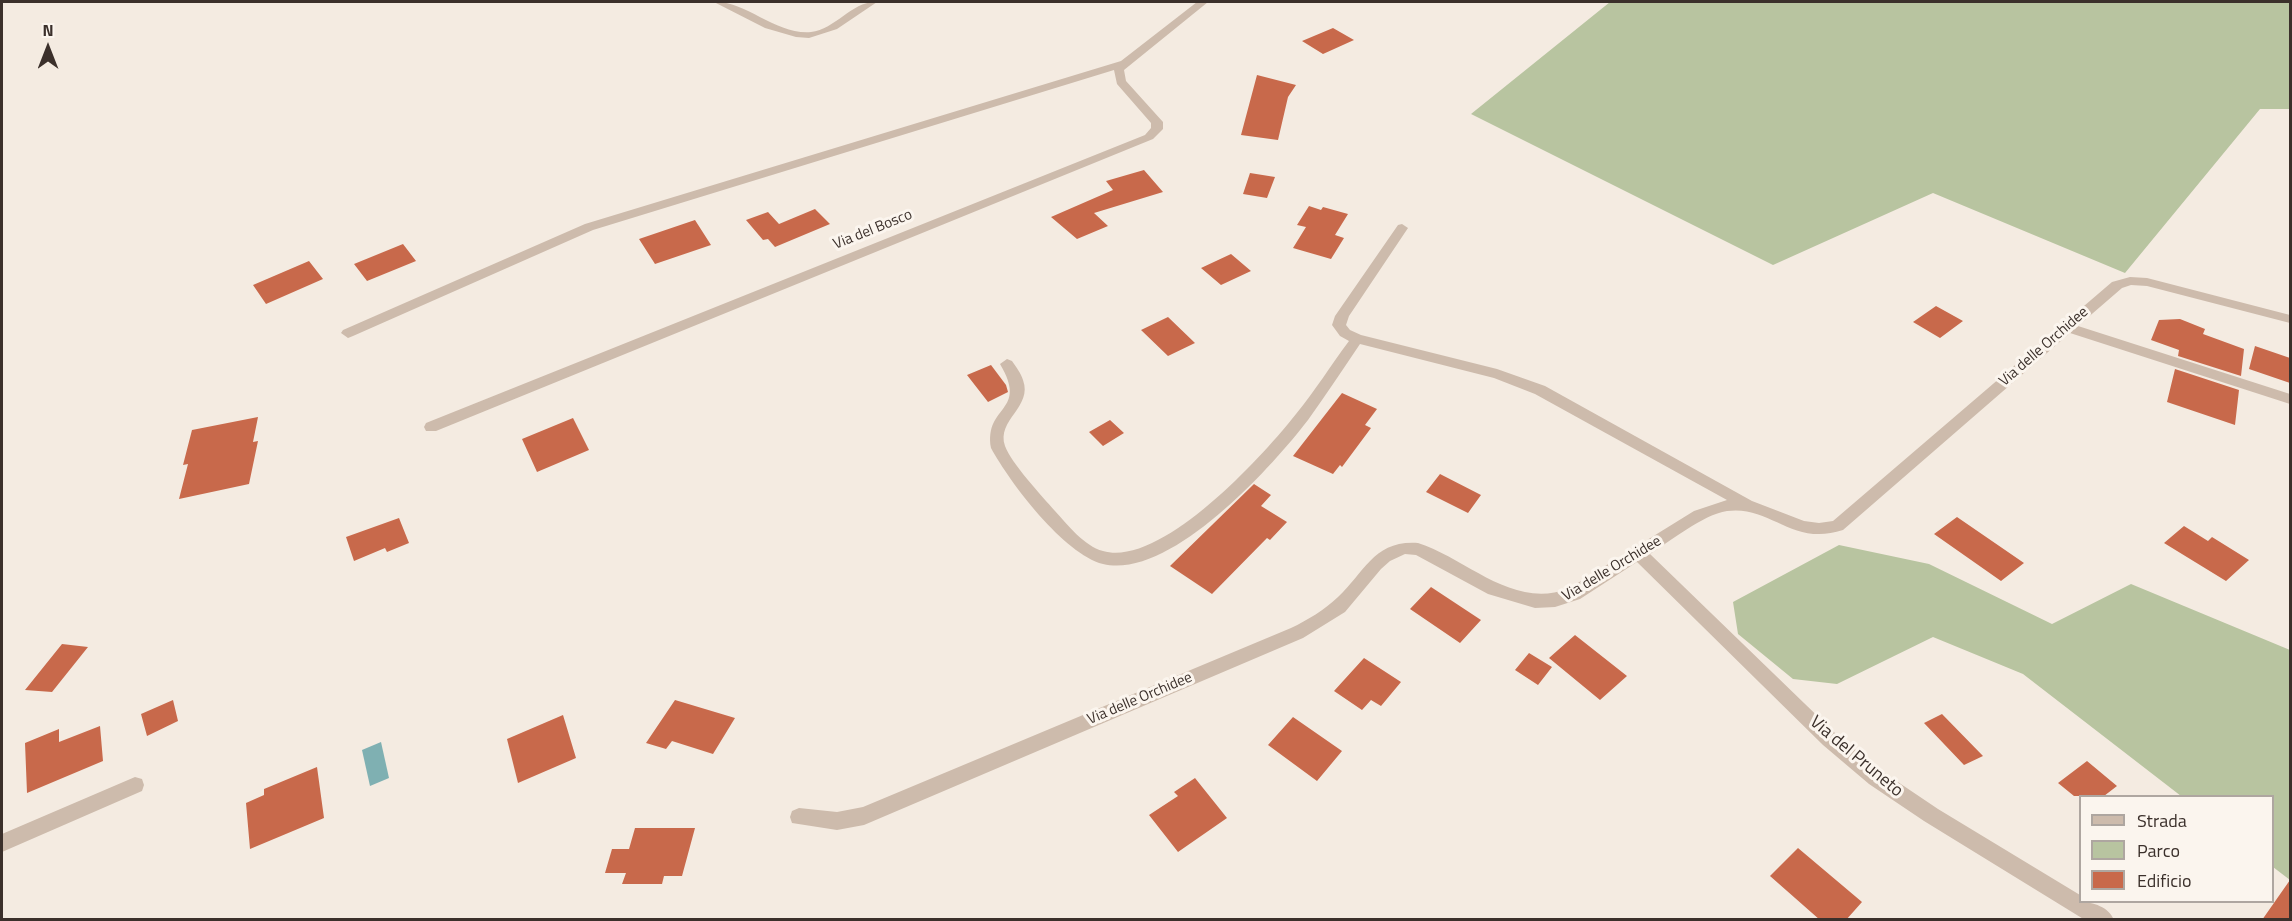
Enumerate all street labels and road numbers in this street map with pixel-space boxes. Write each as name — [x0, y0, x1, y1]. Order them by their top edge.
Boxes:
street label: Via del Bosco — [831, 206, 915, 254]
street label: Via delle Orchidee — [1996, 303, 2092, 391]
street label: Via delle Orchidee — [1559, 532, 1665, 606]
street label: Via delle Orchidee — [1085, 669, 1195, 729]
street label: Via del Pruneto — [1805, 712, 1907, 802]

